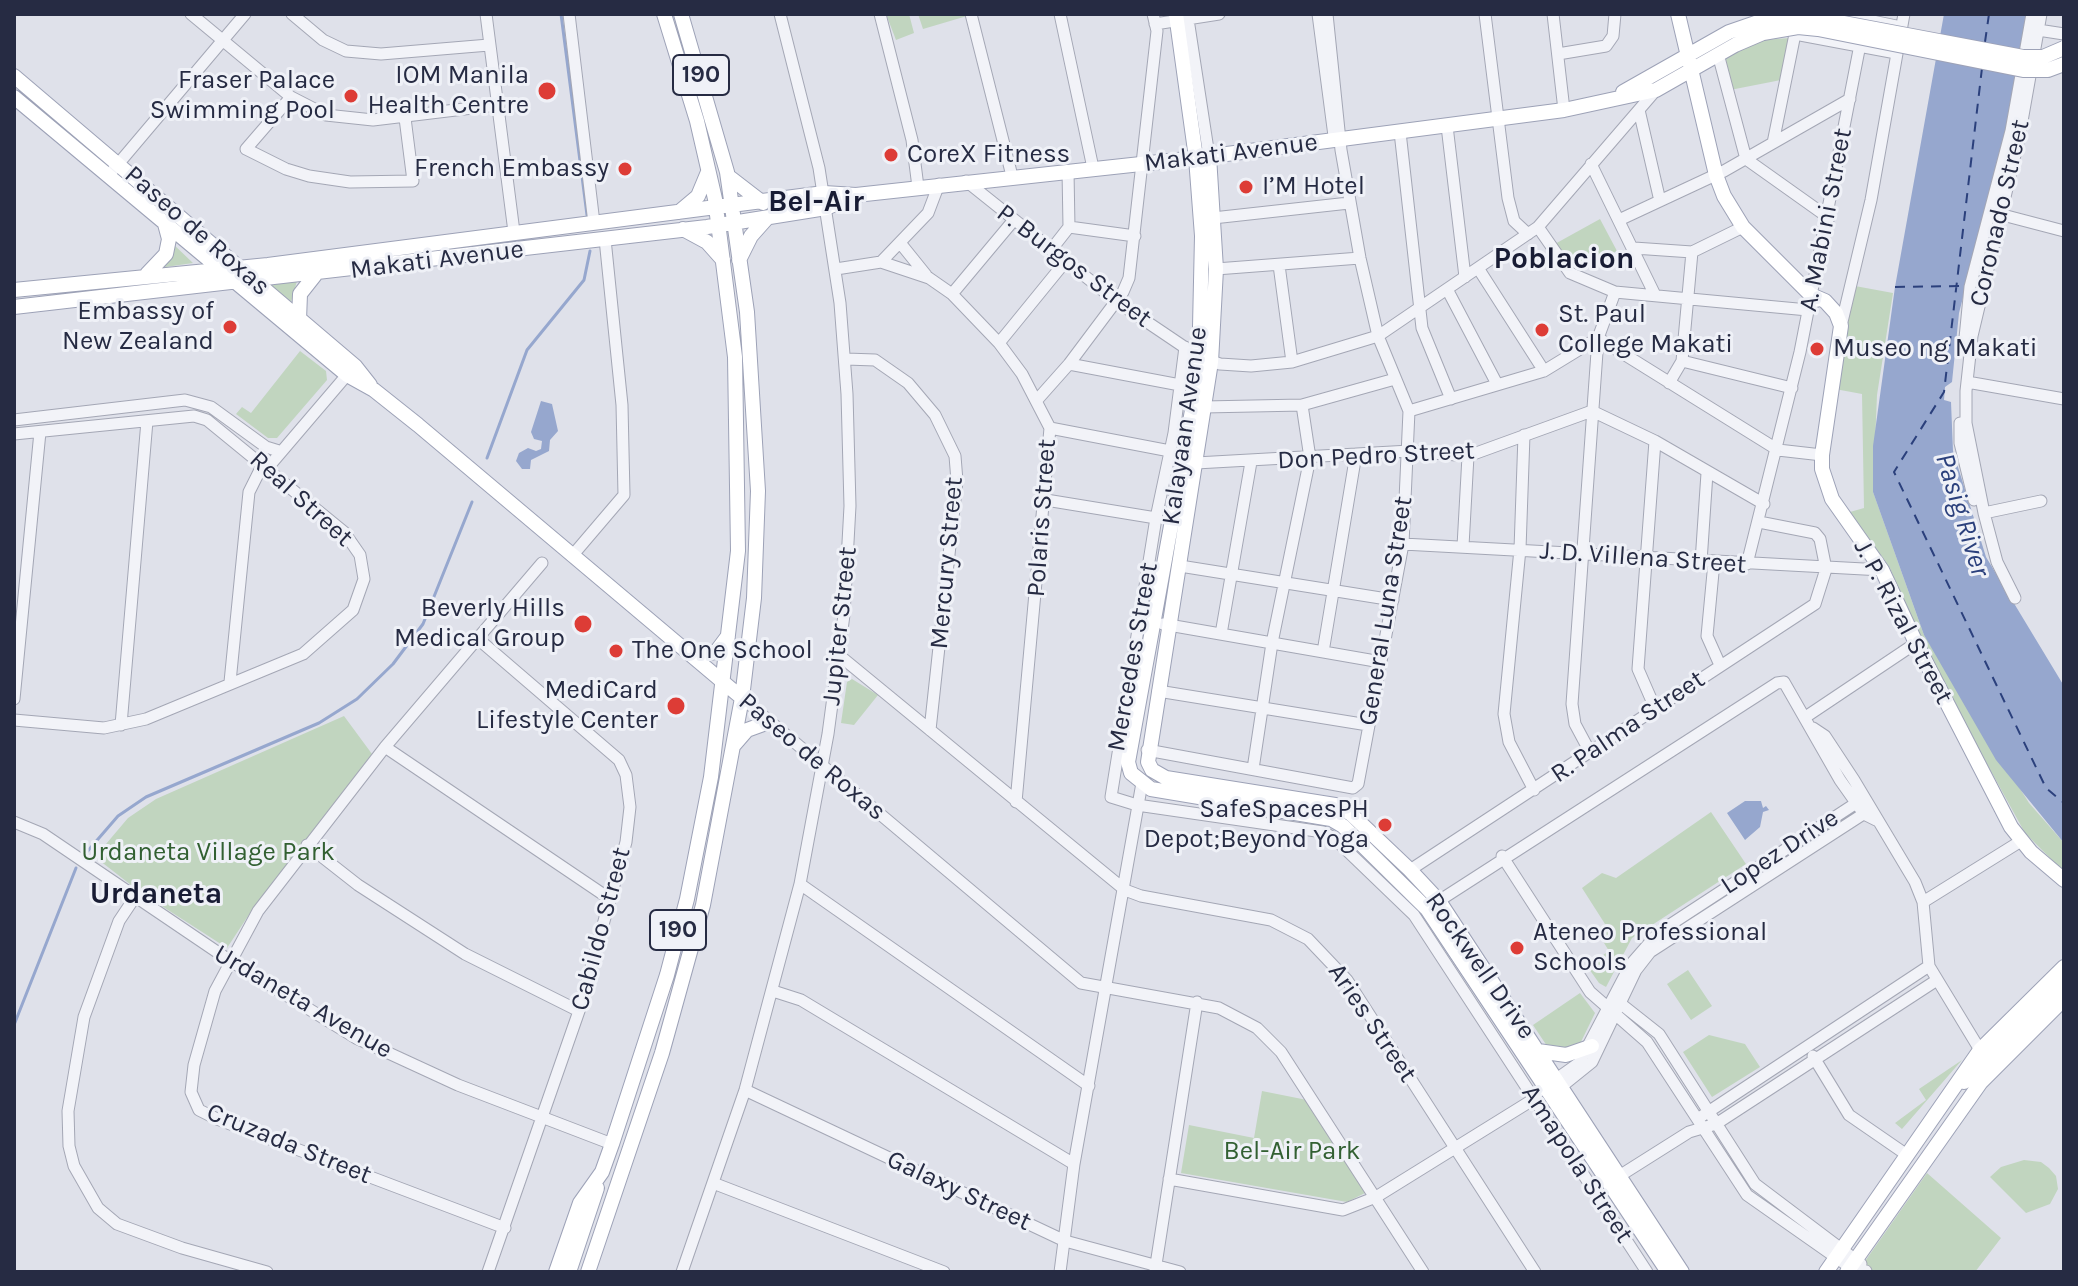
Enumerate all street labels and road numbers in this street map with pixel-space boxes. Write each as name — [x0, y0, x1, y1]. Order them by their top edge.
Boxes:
road number: 190 — [673, 55, 729, 95]
street label: Coronado Street — [1963, 116, 2037, 310]
street label: A. Mabini Street — [1793, 126, 1859, 314]
street label: Makati Avenue — [1142, 127, 1320, 179]
street label: Paseo de Roxas — [118, 159, 276, 303]
street label: P. Burgos Street — [990, 198, 1158, 334]
street label: Makati Avenue — [348, 234, 526, 286]
street label: Kalayaan Avenue — [1156, 325, 1214, 527]
street label: Don Pedro Street — [1277, 435, 1475, 477]
street label: Polaris Street — [1021, 438, 1063, 598]
street label: Real Street — [243, 444, 359, 554]
street label: Mercury Street — [924, 475, 970, 651]
street label: General Luna Street — [1352, 494, 1420, 728]
street label: J. P. Rizal Street — [1847, 534, 1959, 710]
street label: J. D. Villena Street — [1539, 535, 1747, 581]
street label: Jupiter Street — [816, 545, 864, 707]
street label: Mercedes Street — [1101, 560, 1165, 754]
street label: R. Palma Street — [1545, 664, 1711, 790]
street label: Paseo de Roxas — [732, 686, 892, 828]
street label: Lopez Drive — [1715, 802, 1845, 902]
street label: Cabildo Street — [564, 844, 638, 1014]
street label: Rockwell Drive — [1418, 887, 1542, 1045]
road number: 190 — [650, 910, 706, 950]
street label: Urdaneta Avenue — [208, 938, 398, 1066]
street label: Aries Street — [1321, 958, 1423, 1088]
street label: Amapola Street — [1514, 1079, 1640, 1249]
street label: Cruzada Street — [202, 1097, 376, 1191]
street label: Galaxy Street — [882, 1144, 1036, 1238]

